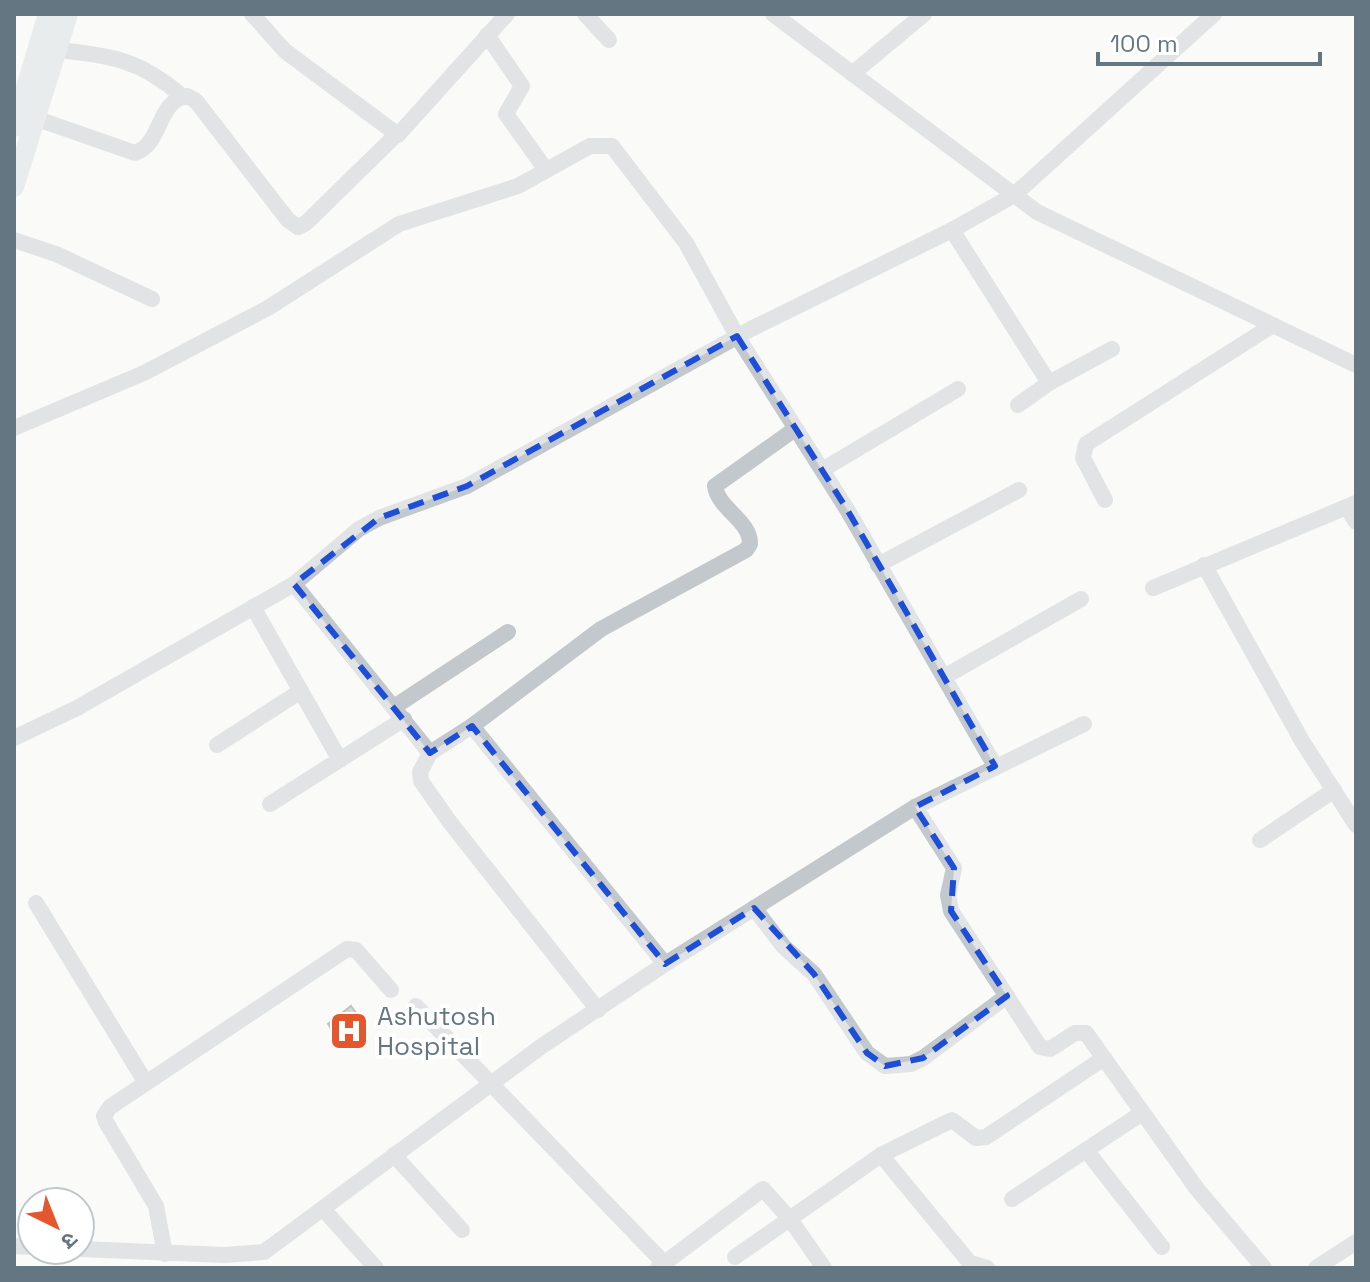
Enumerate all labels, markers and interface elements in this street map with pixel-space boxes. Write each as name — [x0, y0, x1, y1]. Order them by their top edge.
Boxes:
scale bar — [1098, 16, 1320, 66]
text: 100 m — [1110, 28, 1178, 59]
place label: Ashutosh Hospital — [377, 999, 496, 1063]
hospital icon: Ashutosh Hospital — [328, 1010, 370, 1052]
north arrow — [16, 1186, 96, 1266]
text: उ — [55, 1226, 84, 1256]

